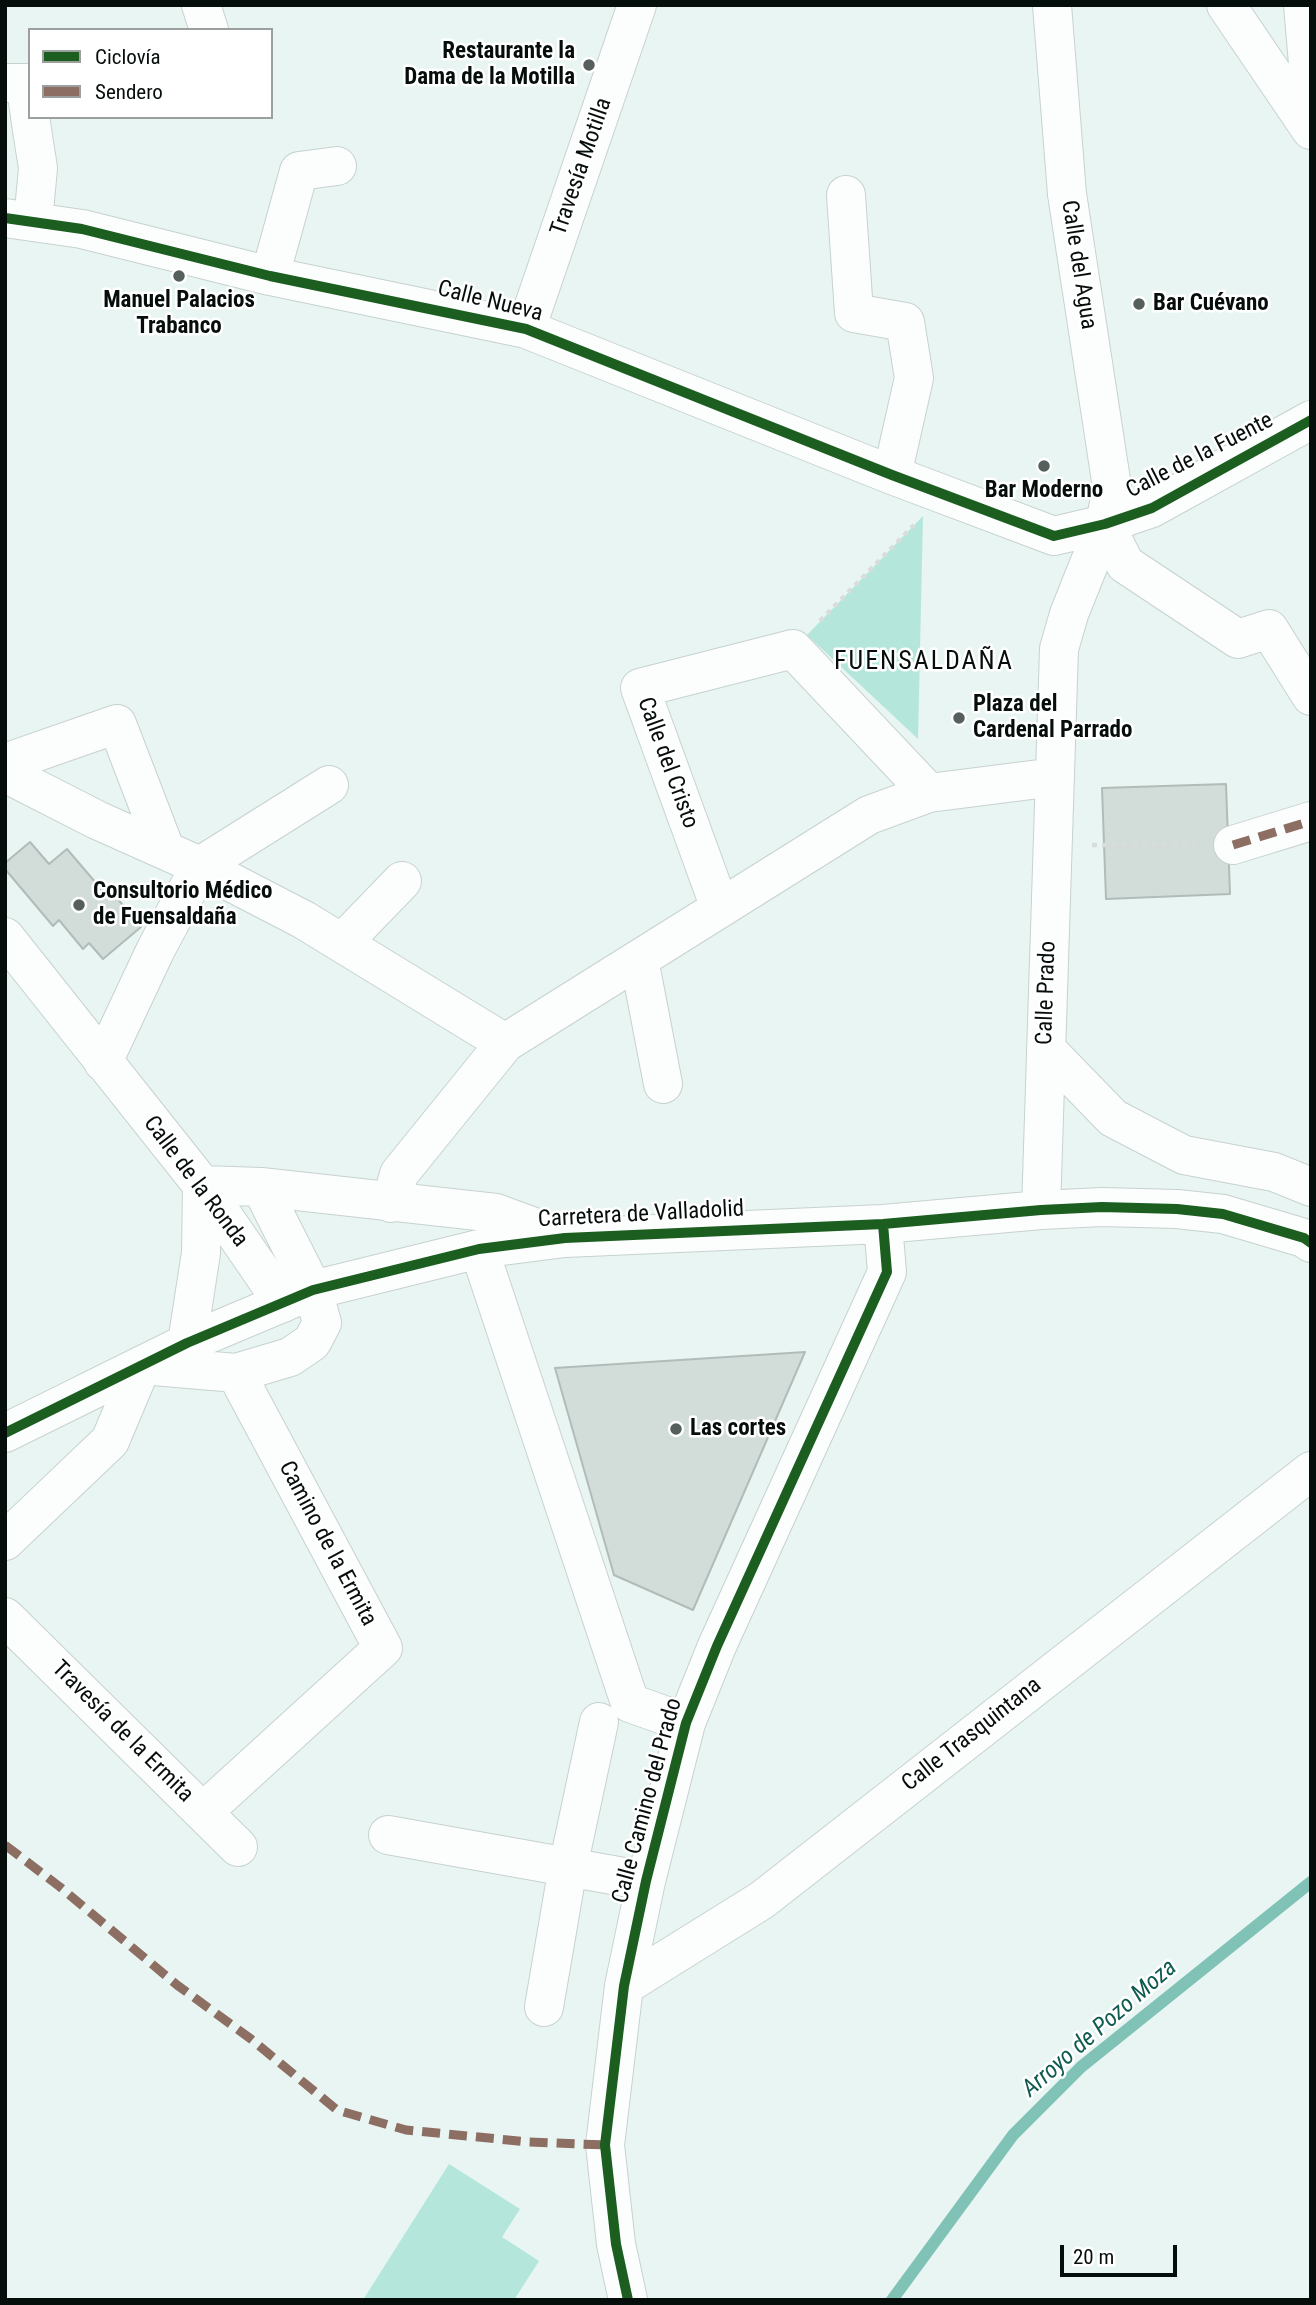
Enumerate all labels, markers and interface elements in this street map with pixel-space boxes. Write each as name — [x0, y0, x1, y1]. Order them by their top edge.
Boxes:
legend — [28, 28, 273, 119]
place label: Restaurante la Dama de la Motilla — [404, 38, 575, 92]
text: Ciclovía — [95, 45, 161, 69]
marker: Restaurante la Dama de la Motilla — [581, 57, 597, 73]
text: Sendero — [95, 80, 163, 104]
street label: Travesía Motilla — [546, 95, 618, 239]
street label: Calle del Agua — [1054, 199, 1102, 331]
marker: Manuel Palacios Trabanco — [171, 268, 187, 284]
street label: Calle Nueva — [435, 276, 545, 328]
place label: Manuel Palacios Trabanco — [103, 287, 255, 341]
place label: Bar Cuévano — [1153, 290, 1269, 318]
marker: Bar Cuévano — [1131, 296, 1147, 312]
street label: Calle de la Fuente — [1122, 407, 1278, 505]
marker: Bar Moderno — [1036, 458, 1052, 474]
place label: Bar Moderno — [985, 477, 1103, 505]
district label: FUENSALDAÑA — [835, 646, 1013, 678]
place label: Plaza del Cardenal Parrado — [973, 691, 1132, 745]
street label: Calle del Cristo — [631, 694, 703, 832]
marker: Plaza del Cardenal Parrado — [951, 710, 967, 726]
place label: Consultorio Médico de Fuensaldaña — [93, 878, 272, 932]
marker: Consultorio Médico de Fuensaldaña — [71, 897, 87, 913]
street label: Calle Prado — [1031, 941, 1063, 1045]
street label: Calle de la Ronda — [137, 1111, 253, 1253]
street label: Carretera de Valladolid — [537, 1196, 745, 1234]
place label: Las cortes — [690, 1415, 786, 1443]
marker: Las cortes — [668, 1421, 684, 1437]
street label: Camino de la Ermita — [272, 1457, 382, 1631]
street label: Travesía de la Ermita — [45, 1655, 199, 1809]
street label: Calle Trasquintana — [897, 1672, 1047, 1798]
street label: Calle Camino del Prado — [607, 1695, 689, 1907]
water label: Arroyo de Pozo Moza — [1017, 1954, 1183, 2104]
scale bar — [1064, 2232, 1181, 2276]
text: 20 m — [1073, 2245, 1114, 2269]

